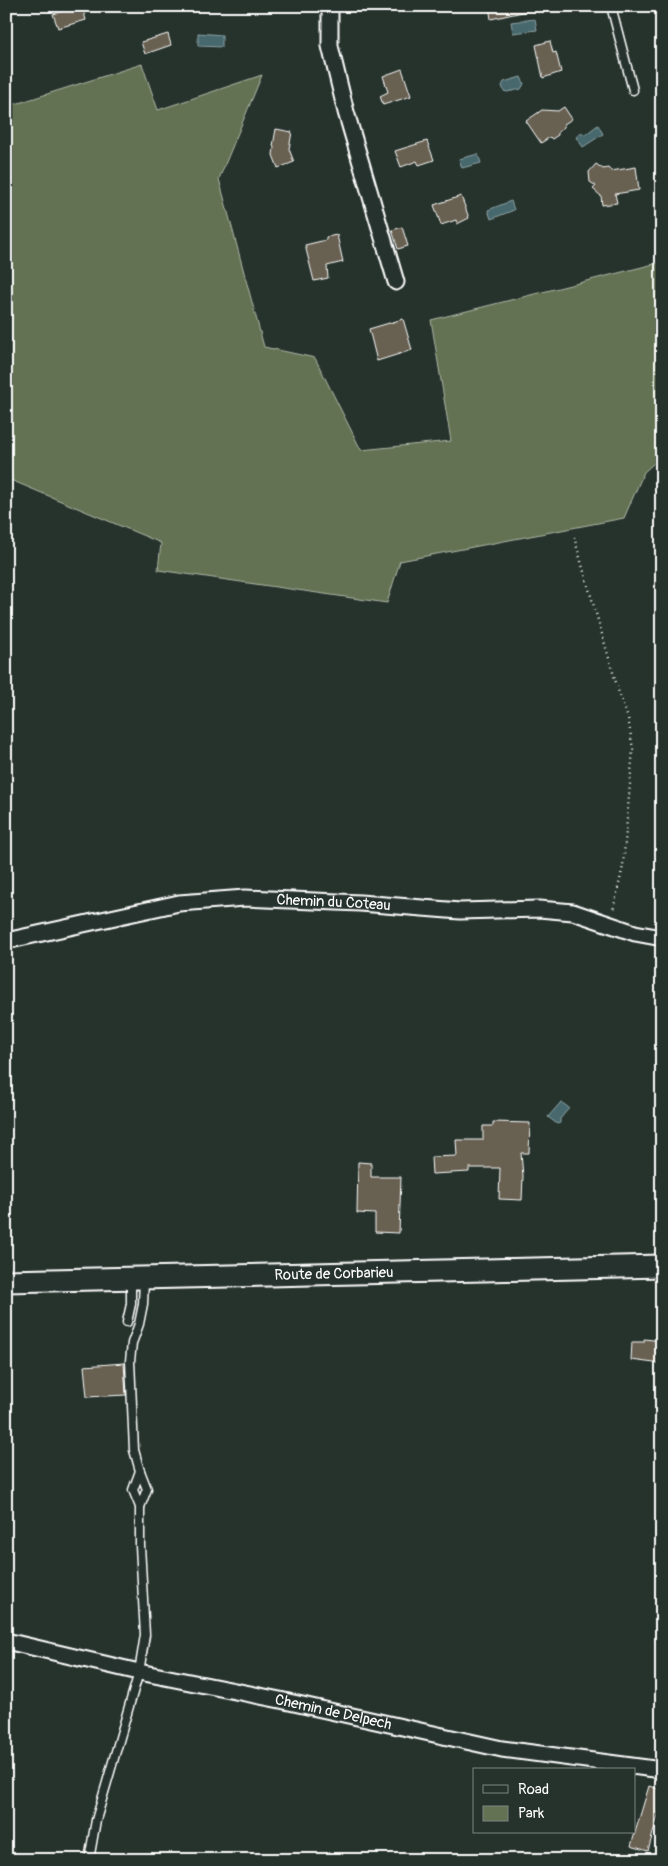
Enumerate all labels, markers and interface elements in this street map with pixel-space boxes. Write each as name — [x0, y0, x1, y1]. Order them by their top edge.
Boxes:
street label: Chemin du Coteau — [276, 890, 391, 915]
street label: Route de Corbarieu — [274, 1263, 394, 1284]
street label: Chemin de Delpech — [273, 1690, 394, 1734]
legend — [473, 1768, 636, 1834]
text: Road — [518, 1780, 549, 1799]
text: Park — [518, 1804, 545, 1823]

